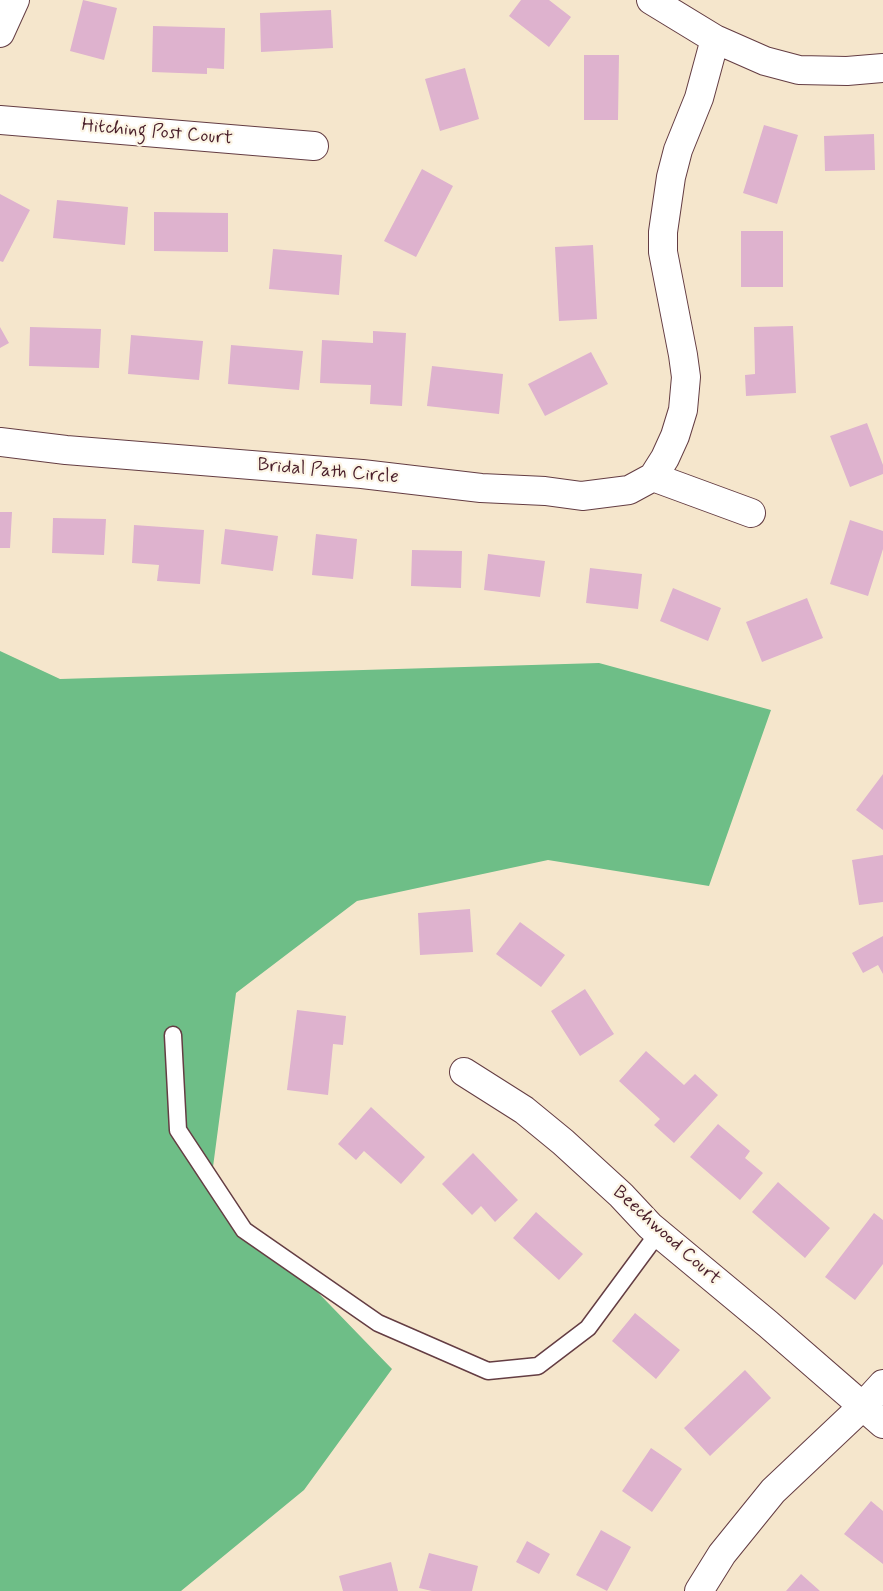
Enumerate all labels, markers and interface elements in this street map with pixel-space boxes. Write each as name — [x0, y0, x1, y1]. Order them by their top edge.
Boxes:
street label: Hitching Post Court — [81, 115, 233, 151]
street label: Bridal Path Circle — [256, 454, 400, 490]
street label: Beechwood Court — [607, 1182, 725, 1290]

